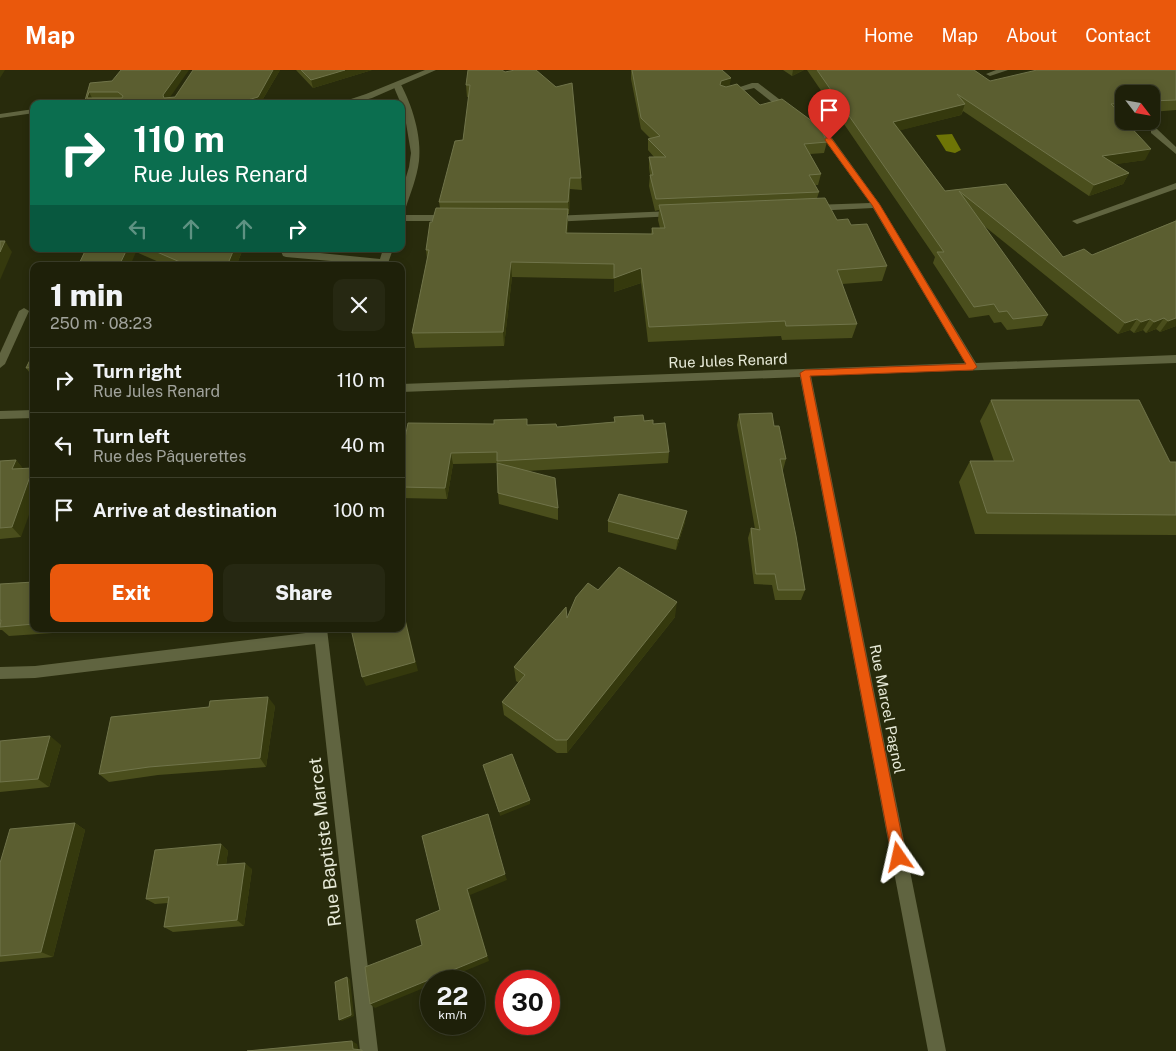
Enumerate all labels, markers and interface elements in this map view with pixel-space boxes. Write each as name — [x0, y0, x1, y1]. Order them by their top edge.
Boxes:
text: Map — [25, 21, 75, 49]
text: Home — [864, 25, 914, 46]
text: Map — [942, 25, 978, 46]
text: About — [1006, 25, 1057, 46]
text: Contact — [1085, 25, 1151, 46]
north arrow — [1115, 85, 1160, 130]
map controls — [1115, 85, 1160, 130]
pin — [808, 89, 850, 140]
icon: arrive — [815, 96, 843, 124]
text: 110 m — [133, 119, 225, 160]
icon: right — [50, 120, 115, 185]
text: Rue Jules Renard — [133, 161, 308, 187]
icon: left — [124, 215, 152, 243]
icon: ahead — [177, 215, 205, 243]
icon: ahead — [230, 215, 258, 243]
icon: right — [283, 215, 311, 243]
text: 1 min — [50, 277, 123, 313]
button: close — [333, 279, 385, 331]
text: 250 m · 08:23 — [50, 314, 152, 333]
street label: Rue Jules Renard — [668, 350, 788, 371]
text: Turn right — [93, 360, 182, 382]
icon: right — [50, 366, 78, 394]
text: 110 m — [337, 369, 385, 391]
text: Rue Jules Renard — [93, 382, 220, 401]
text: Turn left — [93, 425, 170, 447]
icon: left — [50, 431, 78, 459]
text: 40 m — [340, 434, 385, 456]
text: Rue des Pâquerettes — [93, 447, 246, 466]
icon: arrive — [50, 496, 78, 524]
text: Arrive at destination — [93, 499, 277, 521]
text: 100 m — [333, 499, 385, 521]
button: Exit — [50, 564, 213, 622]
button: Share — [223, 564, 385, 622]
street label: Rue Marcel Pagnol — [867, 643, 908, 775]
street label: Rue Baptiste Marcet — [304, 756, 345, 928]
position arrow — [872, 830, 924, 882]
speed limit sign: 30 — [495, 970, 560, 1035]
text: 22 — [437, 981, 468, 1011]
text: km/h — [438, 1008, 467, 1022]

